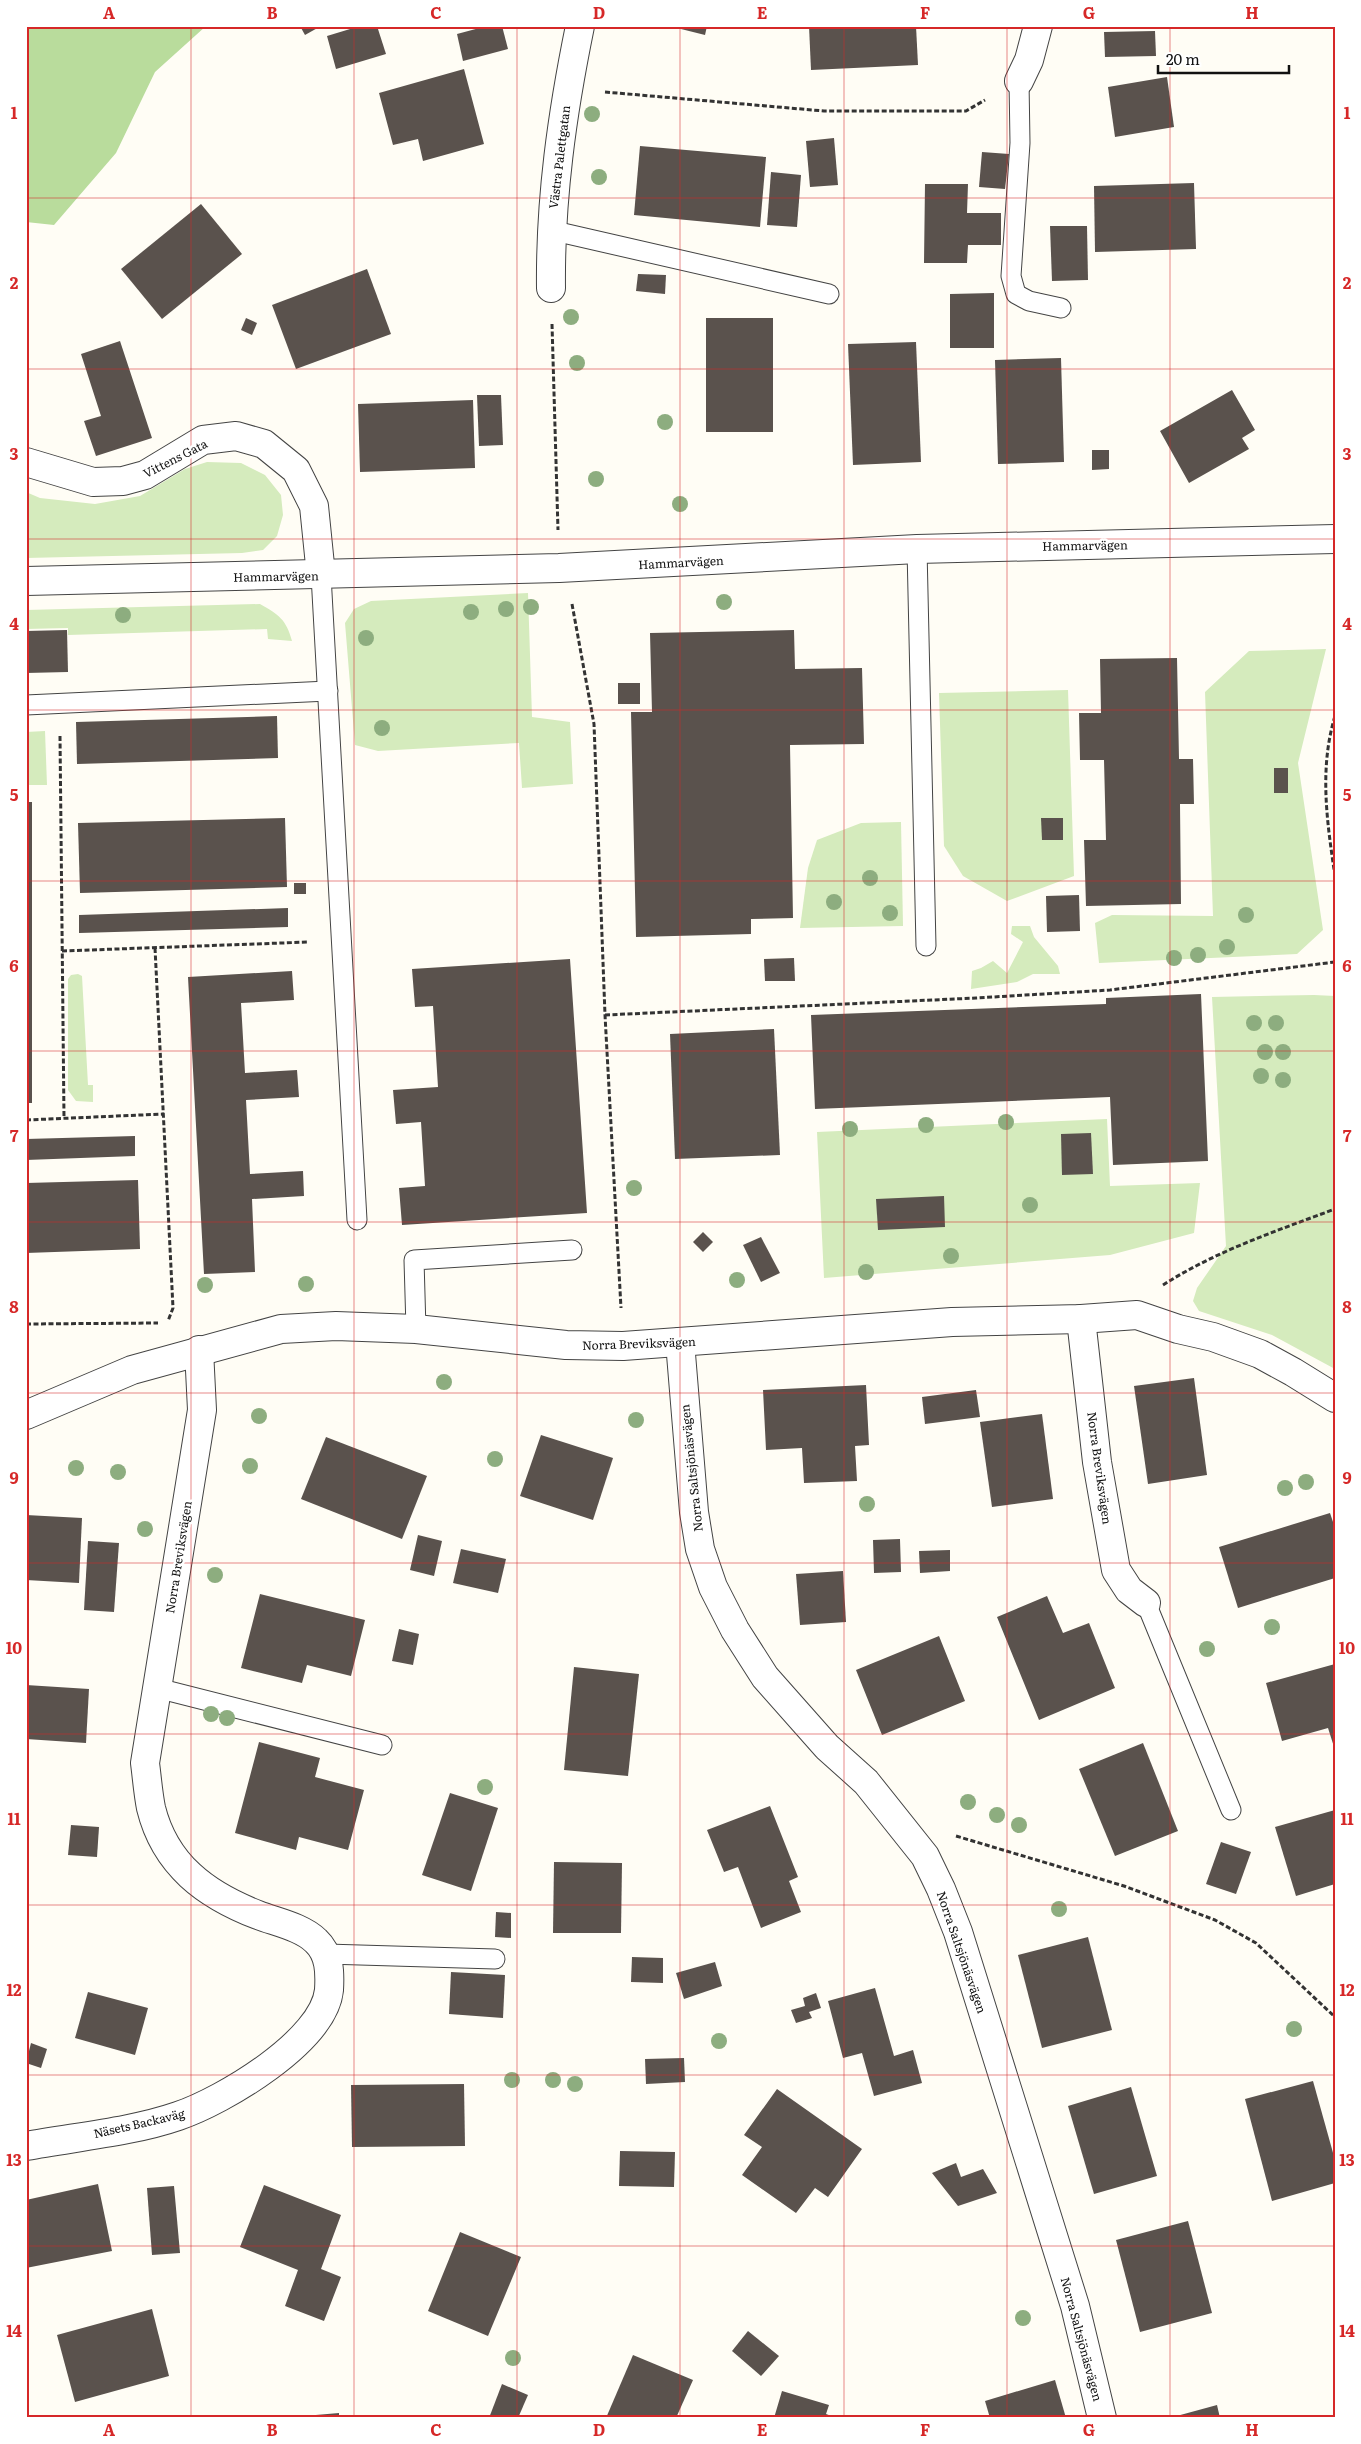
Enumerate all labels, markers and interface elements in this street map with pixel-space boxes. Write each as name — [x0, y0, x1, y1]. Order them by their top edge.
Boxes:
text: A — [103, 0, 115, 24]
text: B — [266, 0, 278, 24]
text: C — [430, 0, 442, 24]
text: D — [593, 0, 605, 24]
text: E — [757, 0, 768, 24]
text: F — [920, 0, 930, 24]
text: G — [1083, 0, 1095, 24]
text: H — [1245, 0, 1259, 24]
scale bar — [1158, 42, 1290, 74]
text: 20 m — [1166, 47, 1200, 70]
text: 1 — [11, 100, 18, 124]
text: 1 — [1344, 100, 1351, 124]
street label: Västra Palettgatan — [544, 104, 574, 210]
text: 2 — [10, 270, 19, 294]
text: 2 — [1343, 270, 1352, 294]
street label: Vittens Gata — [140, 434, 211, 482]
text: 3 — [10, 441, 19, 465]
text: 3 — [1343, 441, 1352, 465]
street label: Hammarvägen — [1042, 535, 1128, 555]
street label: Hammarvägen — [638, 551, 724, 573]
street label: Hammarvägen — [233, 566, 319, 586]
text: 4 — [9, 611, 19, 635]
text: 4 — [1342, 611, 1352, 635]
text: 5 — [10, 782, 19, 806]
text: 5 — [1343, 782, 1352, 806]
text: 6 — [9, 953, 19, 977]
text: 6 — [1342, 953, 1352, 977]
text: 7 — [10, 1123, 19, 1147]
text: 7 — [1343, 1123, 1352, 1147]
text: 8 — [9, 1294, 19, 1318]
text: 8 — [1342, 1294, 1352, 1318]
street label: Norra Breviksvägen — [582, 1332, 696, 1354]
street label: Norra Saltsjönäsvägen — [675, 1403, 707, 1533]
street label: Norra Breviksvägen — [1083, 1410, 1117, 1526]
text: 9 — [9, 1465, 19, 1489]
text: 9 — [1342, 1465, 1352, 1489]
street label: Norra Breviksvägen — [160, 1499, 196, 1615]
text: 10 — [6, 1635, 22, 1659]
text: 10 — [1339, 1635, 1355, 1659]
text: 11 — [7, 1806, 21, 1830]
text: 11 — [1340, 1806, 1354, 1830]
street label: Norra Saltsjönäsvägen — [933, 1888, 991, 2016]
text: 12 — [6, 1977, 22, 2001]
text: 12 — [1339, 1977, 1355, 2001]
street label: Näsets Backaväg — [92, 2104, 187, 2142]
text: 13 — [6, 2147, 22, 2171]
text: 13 — [1339, 2147, 1355, 2171]
street label: Norra Saltsjönäsvägen — [1057, 2275, 1107, 2403]
text: 14 — [6, 2318, 22, 2342]
text: 14 — [1339, 2318, 1355, 2342]
text: A — [103, 2417, 115, 2441]
text: B — [266, 2417, 278, 2441]
text: C — [430, 2417, 442, 2441]
text: D — [593, 2417, 605, 2441]
text: E — [757, 2417, 768, 2441]
text: F — [920, 2417, 930, 2441]
text: G — [1083, 2417, 1095, 2441]
text: H — [1245, 2417, 1259, 2441]

